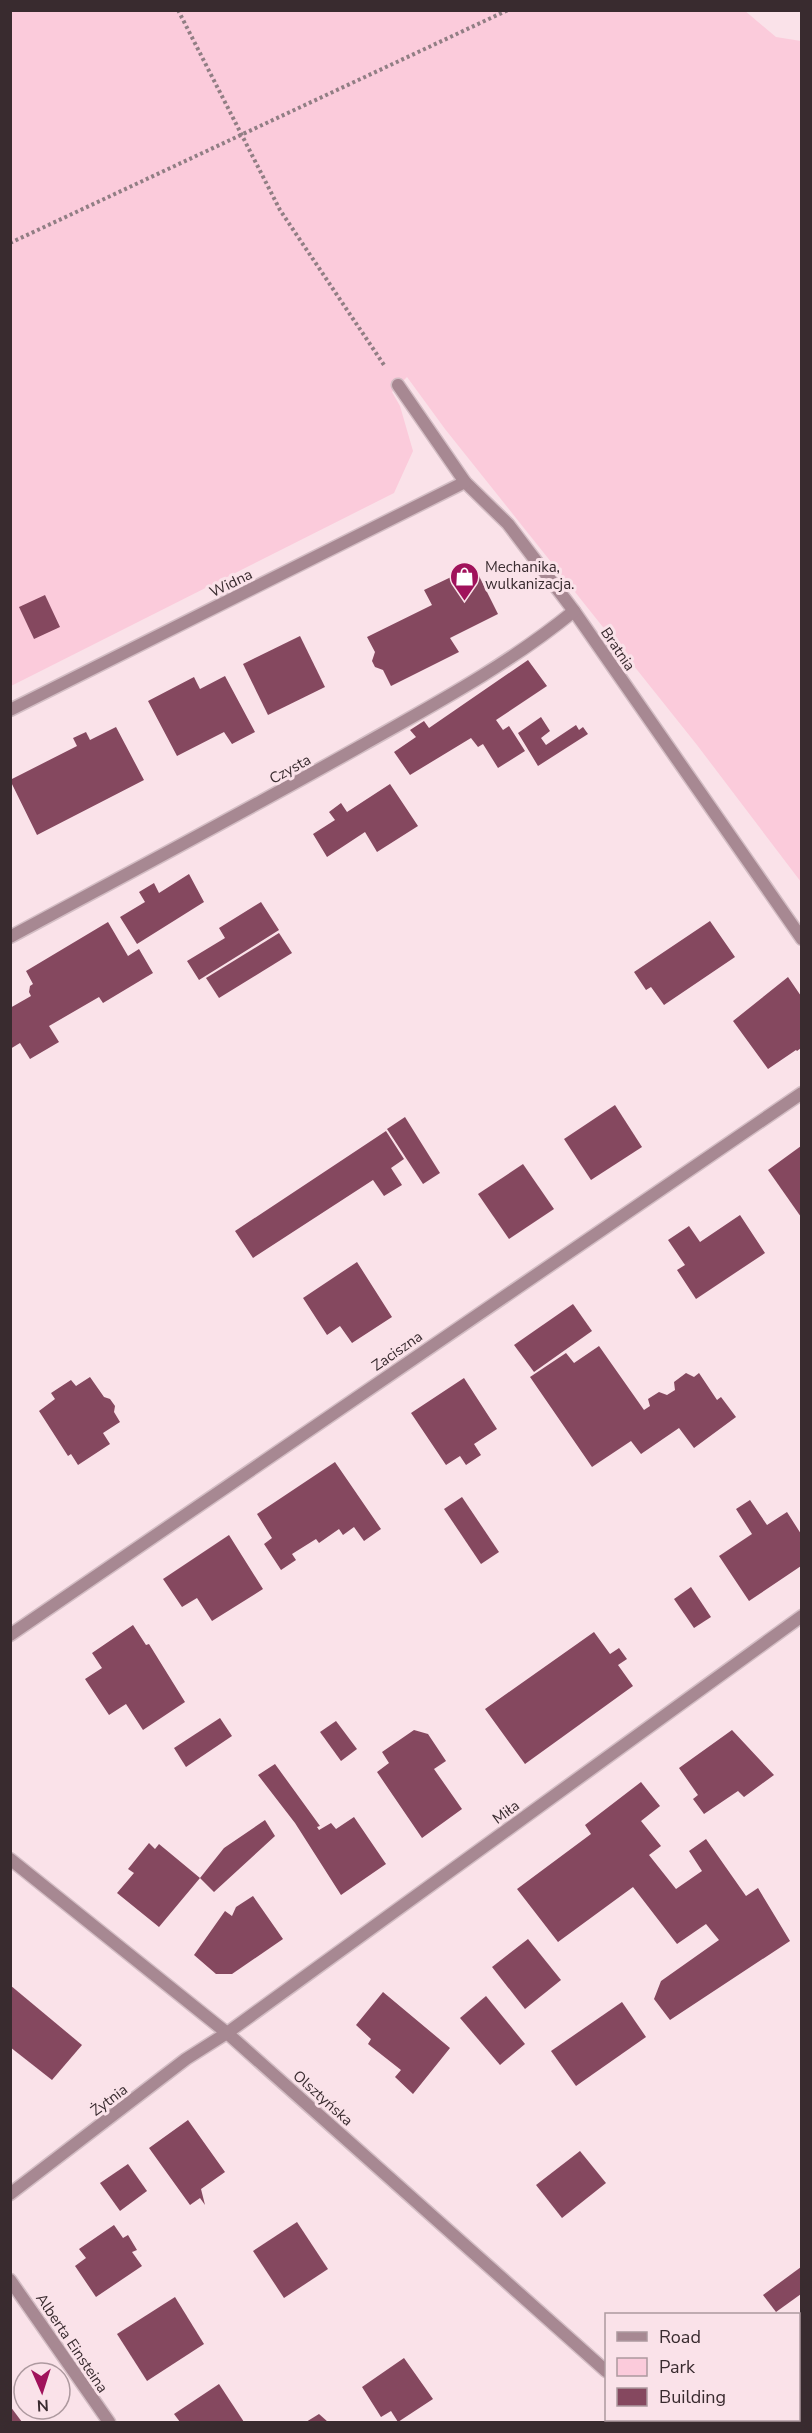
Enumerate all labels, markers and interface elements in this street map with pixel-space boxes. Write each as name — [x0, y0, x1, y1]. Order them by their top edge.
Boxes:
place label: Mechanika, wulkanizacja. — [485, 557, 575, 594]
shop icon: Mechanika, wulkanizacja. — [448, 560, 480, 602]
street label: Widna — [206, 564, 256, 602]
street label: Bratnia — [596, 623, 640, 675]
street label: Czysta — [266, 749, 314, 789]
street label: Zaciszna — [368, 1326, 426, 1376]
street label: Miła — [489, 1795, 523, 1829]
street label: Olsztyńska — [289, 2066, 357, 2130]
street label: Żytnia — [86, 2080, 132, 2120]
street label: Alberta Einsteina — [31, 2289, 113, 2397]
legend — [605, 2313, 800, 2421]
text: Road — [659, 2325, 701, 2349]
text: Park — [659, 2355, 696, 2379]
north arrow — [12, 2361, 72, 2421]
text: Building — [659, 2385, 726, 2409]
text: N — [36, 2394, 49, 2416]

